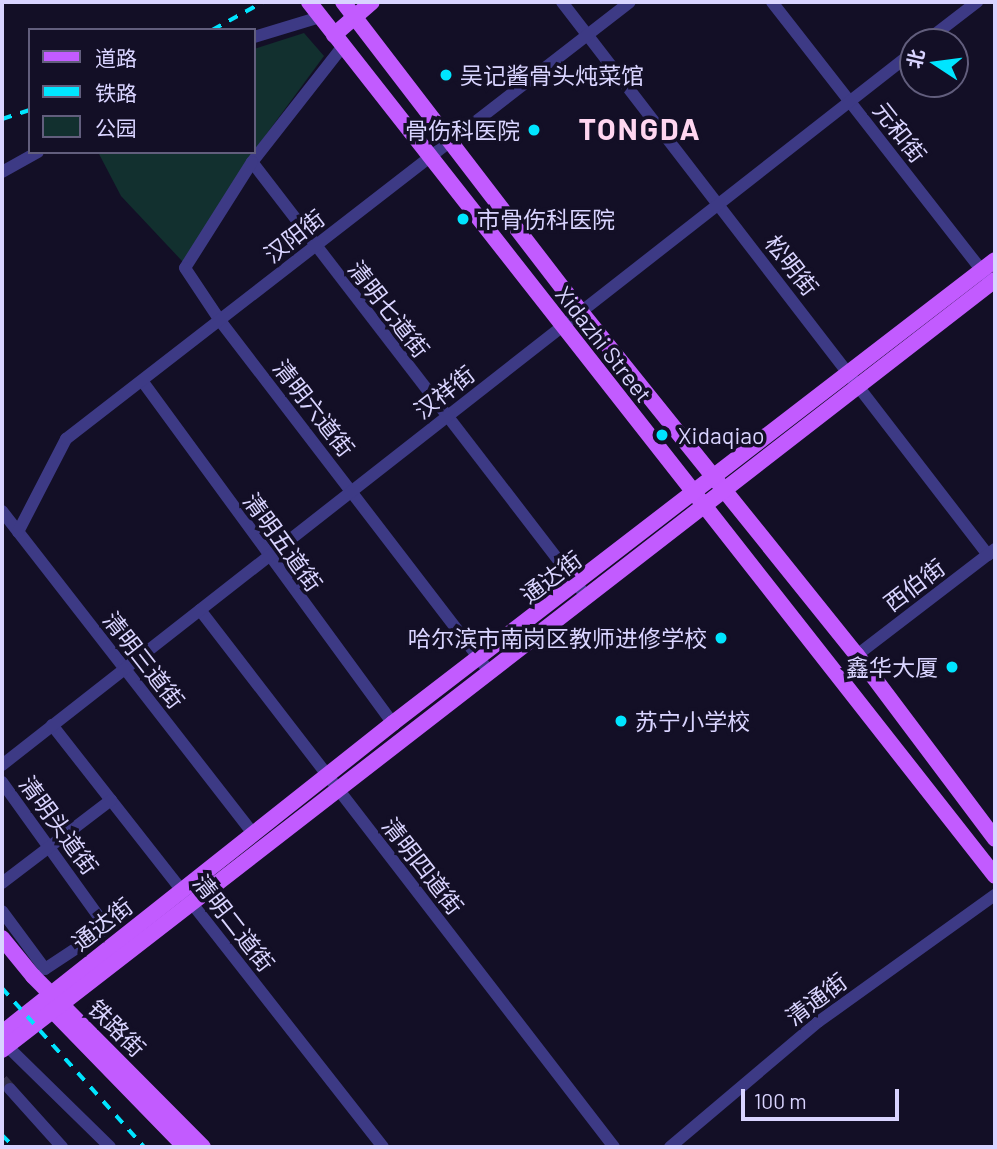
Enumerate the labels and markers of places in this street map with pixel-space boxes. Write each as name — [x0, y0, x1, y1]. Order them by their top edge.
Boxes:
place label: 吴记酱骨头炖菜馆 — [460, 61, 644, 89]
marker: 吴记酱骨头炖菜馆 — [438, 67, 454, 83]
place label: 骨伤科医院 — [405, 116, 520, 144]
marker: 骨伤科医院 — [526, 122, 542, 138]
place label: 市骨伤科医院 — [477, 205, 615, 233]
marker: 市骨伤科医院 — [455, 211, 471, 227]
place label: Xidaqiao — [678, 421, 765, 449]
marker: Xidaqiao — [652, 425, 672, 445]
place label: 哈尔滨市南岗区教师进修学校 — [408, 624, 707, 652]
marker: 哈尔滨市南岗区教师进修学校 — [713, 630, 729, 646]
place label: 鑫华大厦 — [846, 653, 938, 681]
marker: 鑫华大厦 — [944, 659, 960, 675]
place label: 苏宁小学校 — [635, 707, 750, 735]
marker: 苏宁小学校 — [613, 713, 629, 729]

